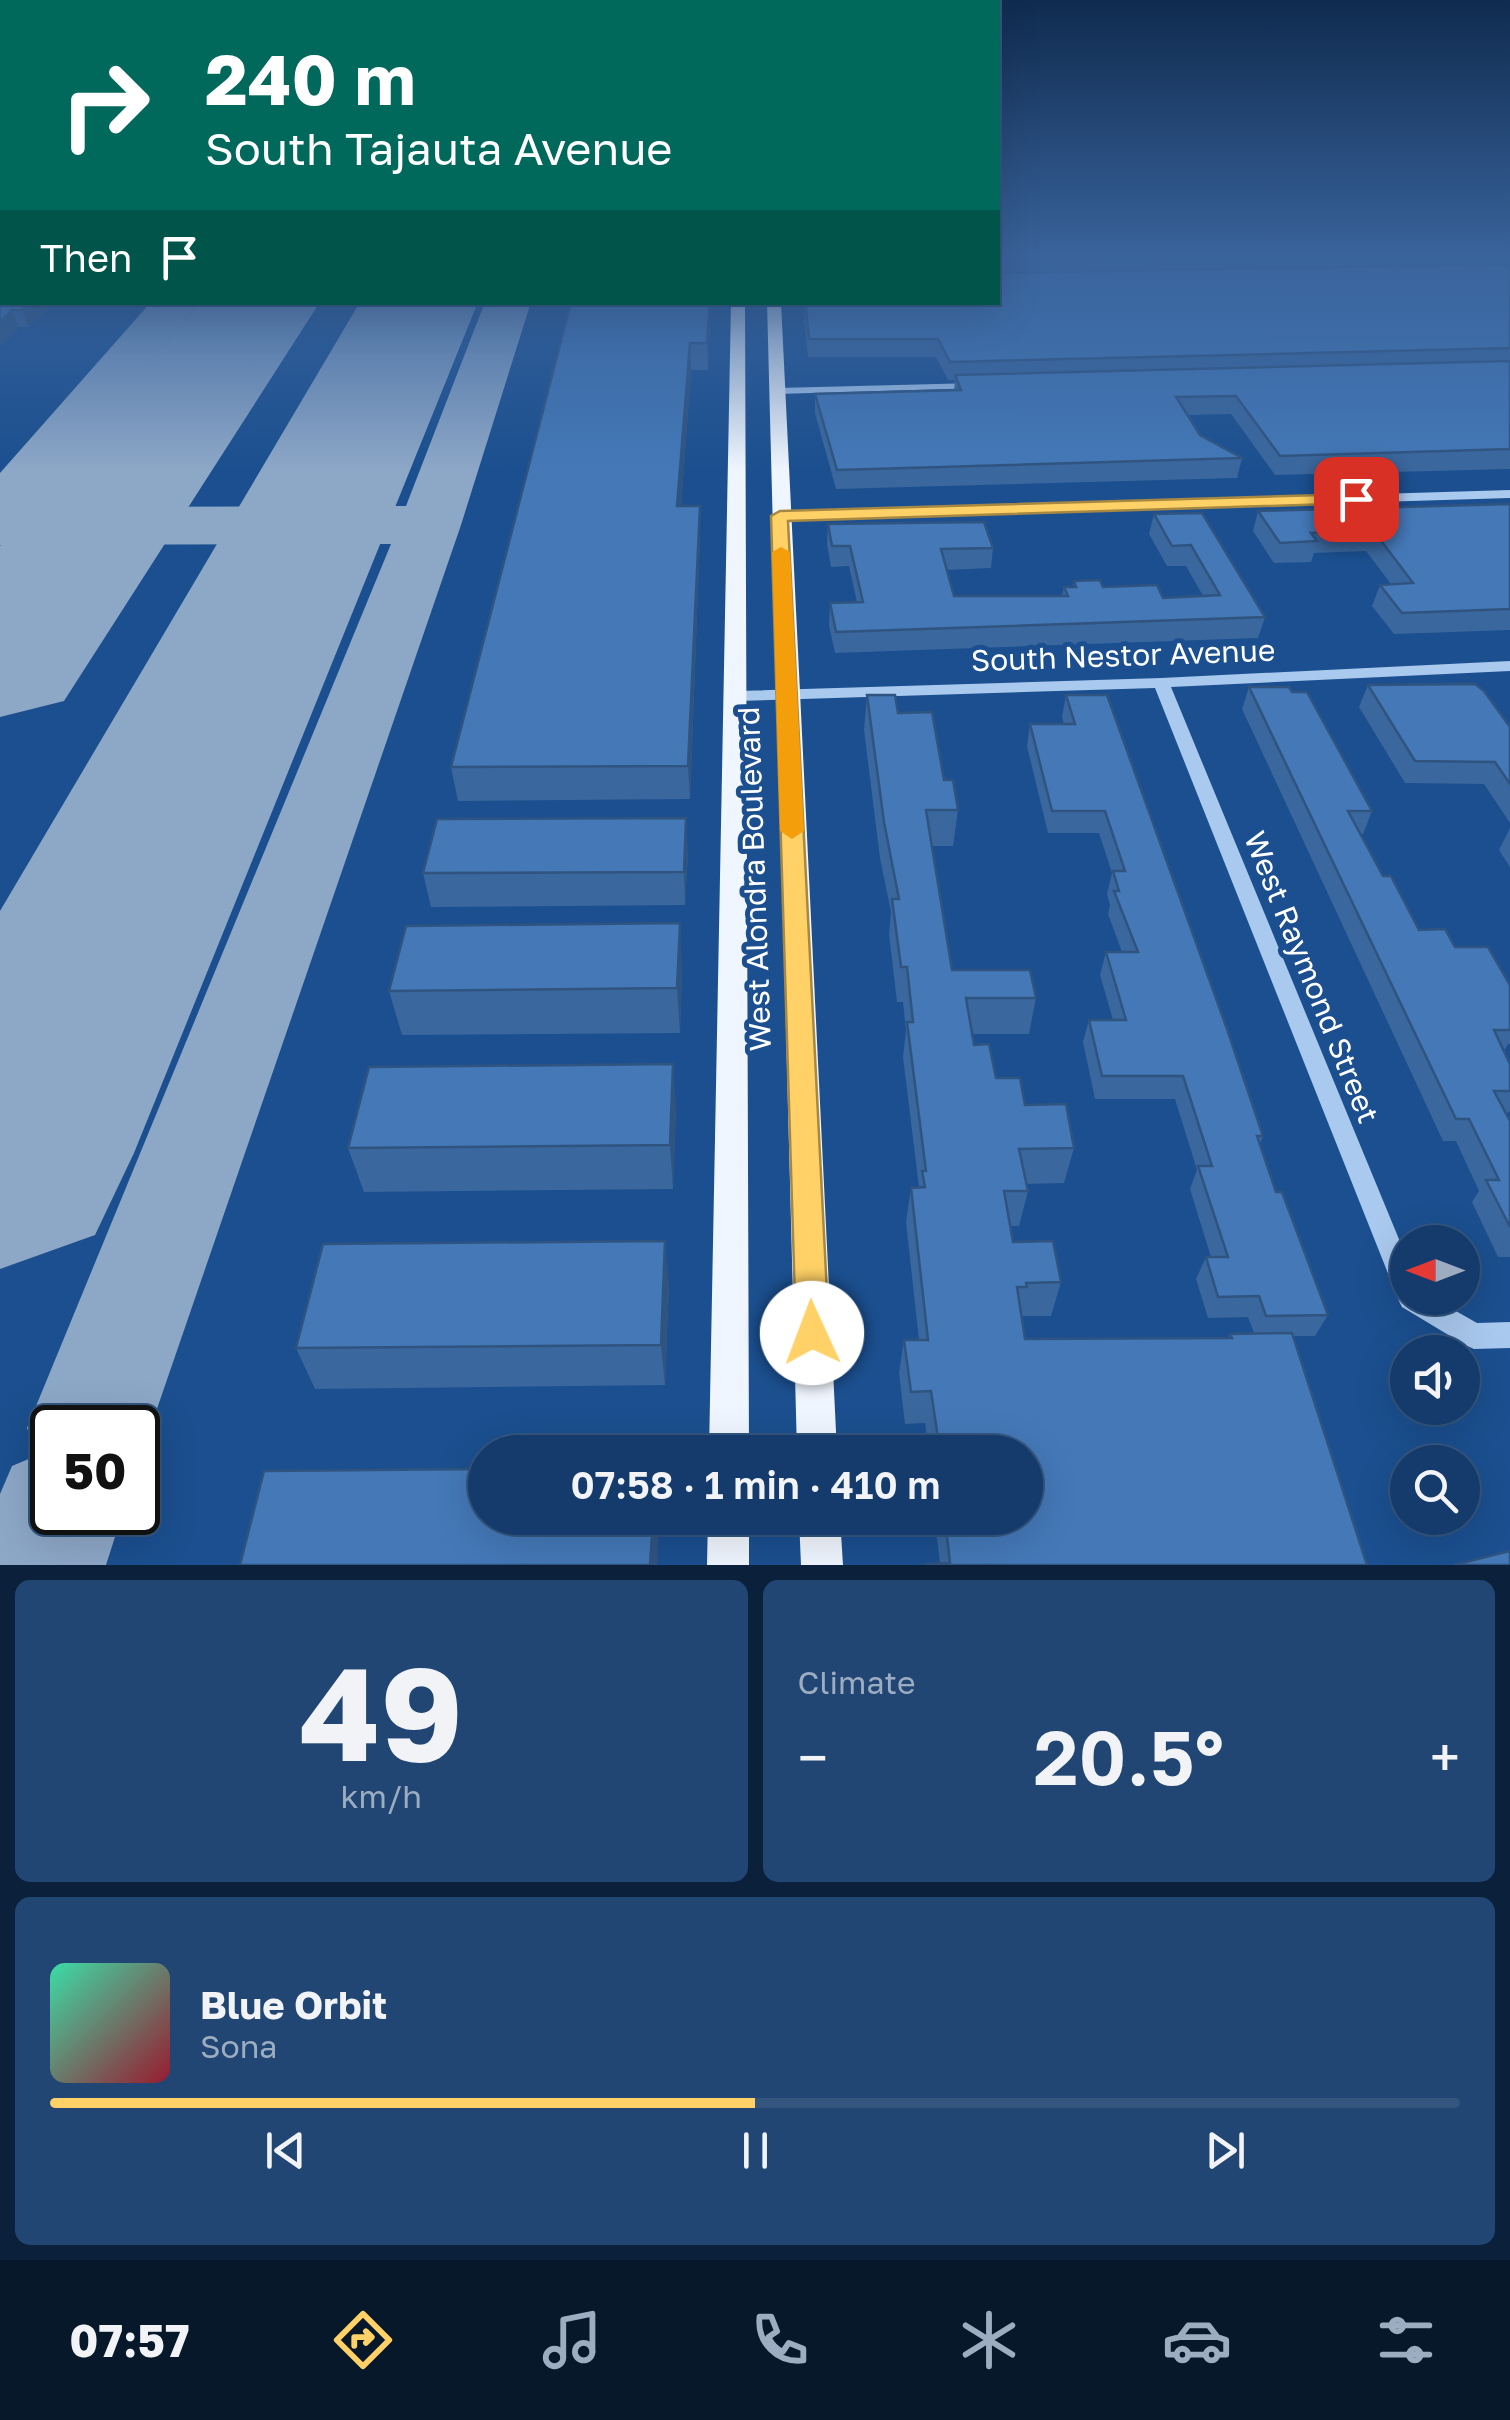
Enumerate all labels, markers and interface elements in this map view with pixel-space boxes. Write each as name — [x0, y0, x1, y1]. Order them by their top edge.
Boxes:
text: 240 m — [205, 36, 416, 120]
icon: right — [40, 40, 170, 170]
text: South Tajauta Avenue — [205, 121, 672, 175]
icon: arrive — [152, 230, 207, 285]
text: Then — [40, 235, 132, 280]
pin — [1314, 457, 1399, 542]
icon: arrive — [1329, 472, 1384, 527]
street label: South Nestor Avenue — [970, 632, 1276, 678]
street label: West Alondra Boulevard — [730, 706, 778, 1052]
street label: West Raymond Street — [1237, 826, 1387, 1128]
north arrow — [1390, 1225, 1480, 1315]
map controls — [1390, 1225, 1480, 1535]
position arrow — [760, 1281, 864, 1385]
button: sound — [1390, 1335, 1480, 1425]
speed limit sign: 50 — [30, 1405, 160, 1535]
button: search — [1390, 1445, 1480, 1535]
text: 07:58 · 1 min · 410 m — [570, 1462, 941, 1507]
text: 49 — [299, 1634, 463, 1790]
text: Climate — [798, 1663, 916, 1701]
text: 20.5° — [1034, 1711, 1224, 1802]
text: − — [798, 1724, 828, 1790]
text: + — [1430, 1724, 1460, 1790]
text: km/h — [341, 1777, 422, 1815]
text: Blue Orbit — [200, 1982, 387, 2027]
text: Sona — [200, 2027, 277, 2065]
icon: previous — [258, 2123, 313, 2178]
icon: pause — [728, 2123, 783, 2178]
icon: next — [1198, 2123, 1253, 2178]
icon: directions — [328, 2305, 398, 2375]
icon: music — [537, 2305, 607, 2375]
icon: phone — [745, 2305, 815, 2375]
icon: climate — [954, 2305, 1024, 2375]
icon: car — [1162, 2305, 1232, 2375]
icon: filters — [1371, 2305, 1441, 2375]
text: 07:57 — [69, 2313, 189, 2367]

